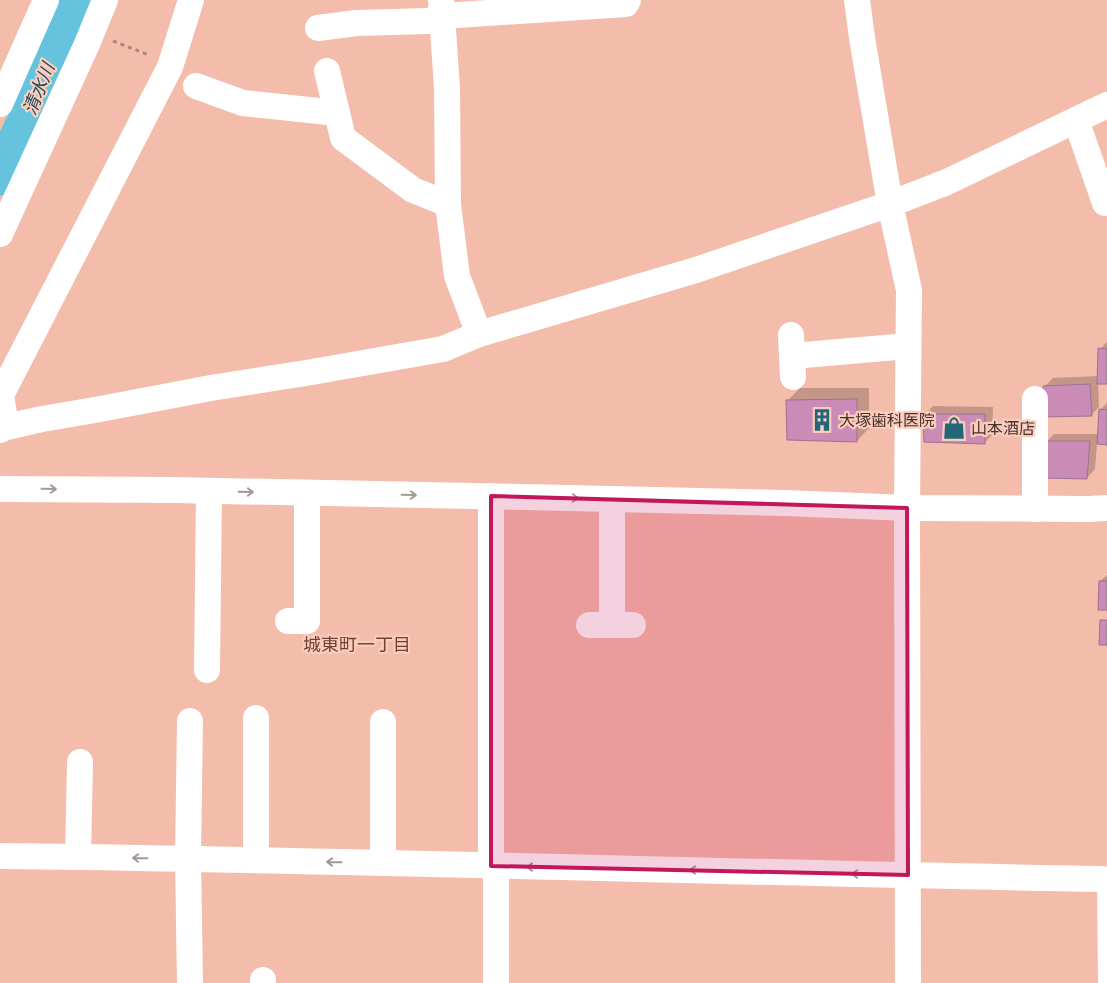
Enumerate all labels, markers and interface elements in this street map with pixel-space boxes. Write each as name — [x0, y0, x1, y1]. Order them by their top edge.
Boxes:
water label: 清水川 — [19, 58, 60, 118]
building icon: 大塚歯科医院 — [809, 407, 835, 433]
place label: 大塚歯科医院 — [839, 411, 935, 430]
shop icon: 山本酒店 — [941, 415, 967, 441]
place label: 山本酒店 — [971, 419, 1035, 438]
one-way arrow — [40, 484, 56, 494]
one-way arrow — [238, 487, 254, 497]
one-way arrow — [400, 490, 416, 500]
one-way arrow — [562, 493, 579, 503]
district label: 城東町一丁目 — [303, 634, 411, 656]
one-way arrow — [132, 853, 148, 862]
one-way arrow — [326, 857, 342, 867]
one-way arrow — [527, 862, 543, 871]
one-way arrow — [689, 866, 705, 875]
one-way arrow — [852, 869, 868, 879]

